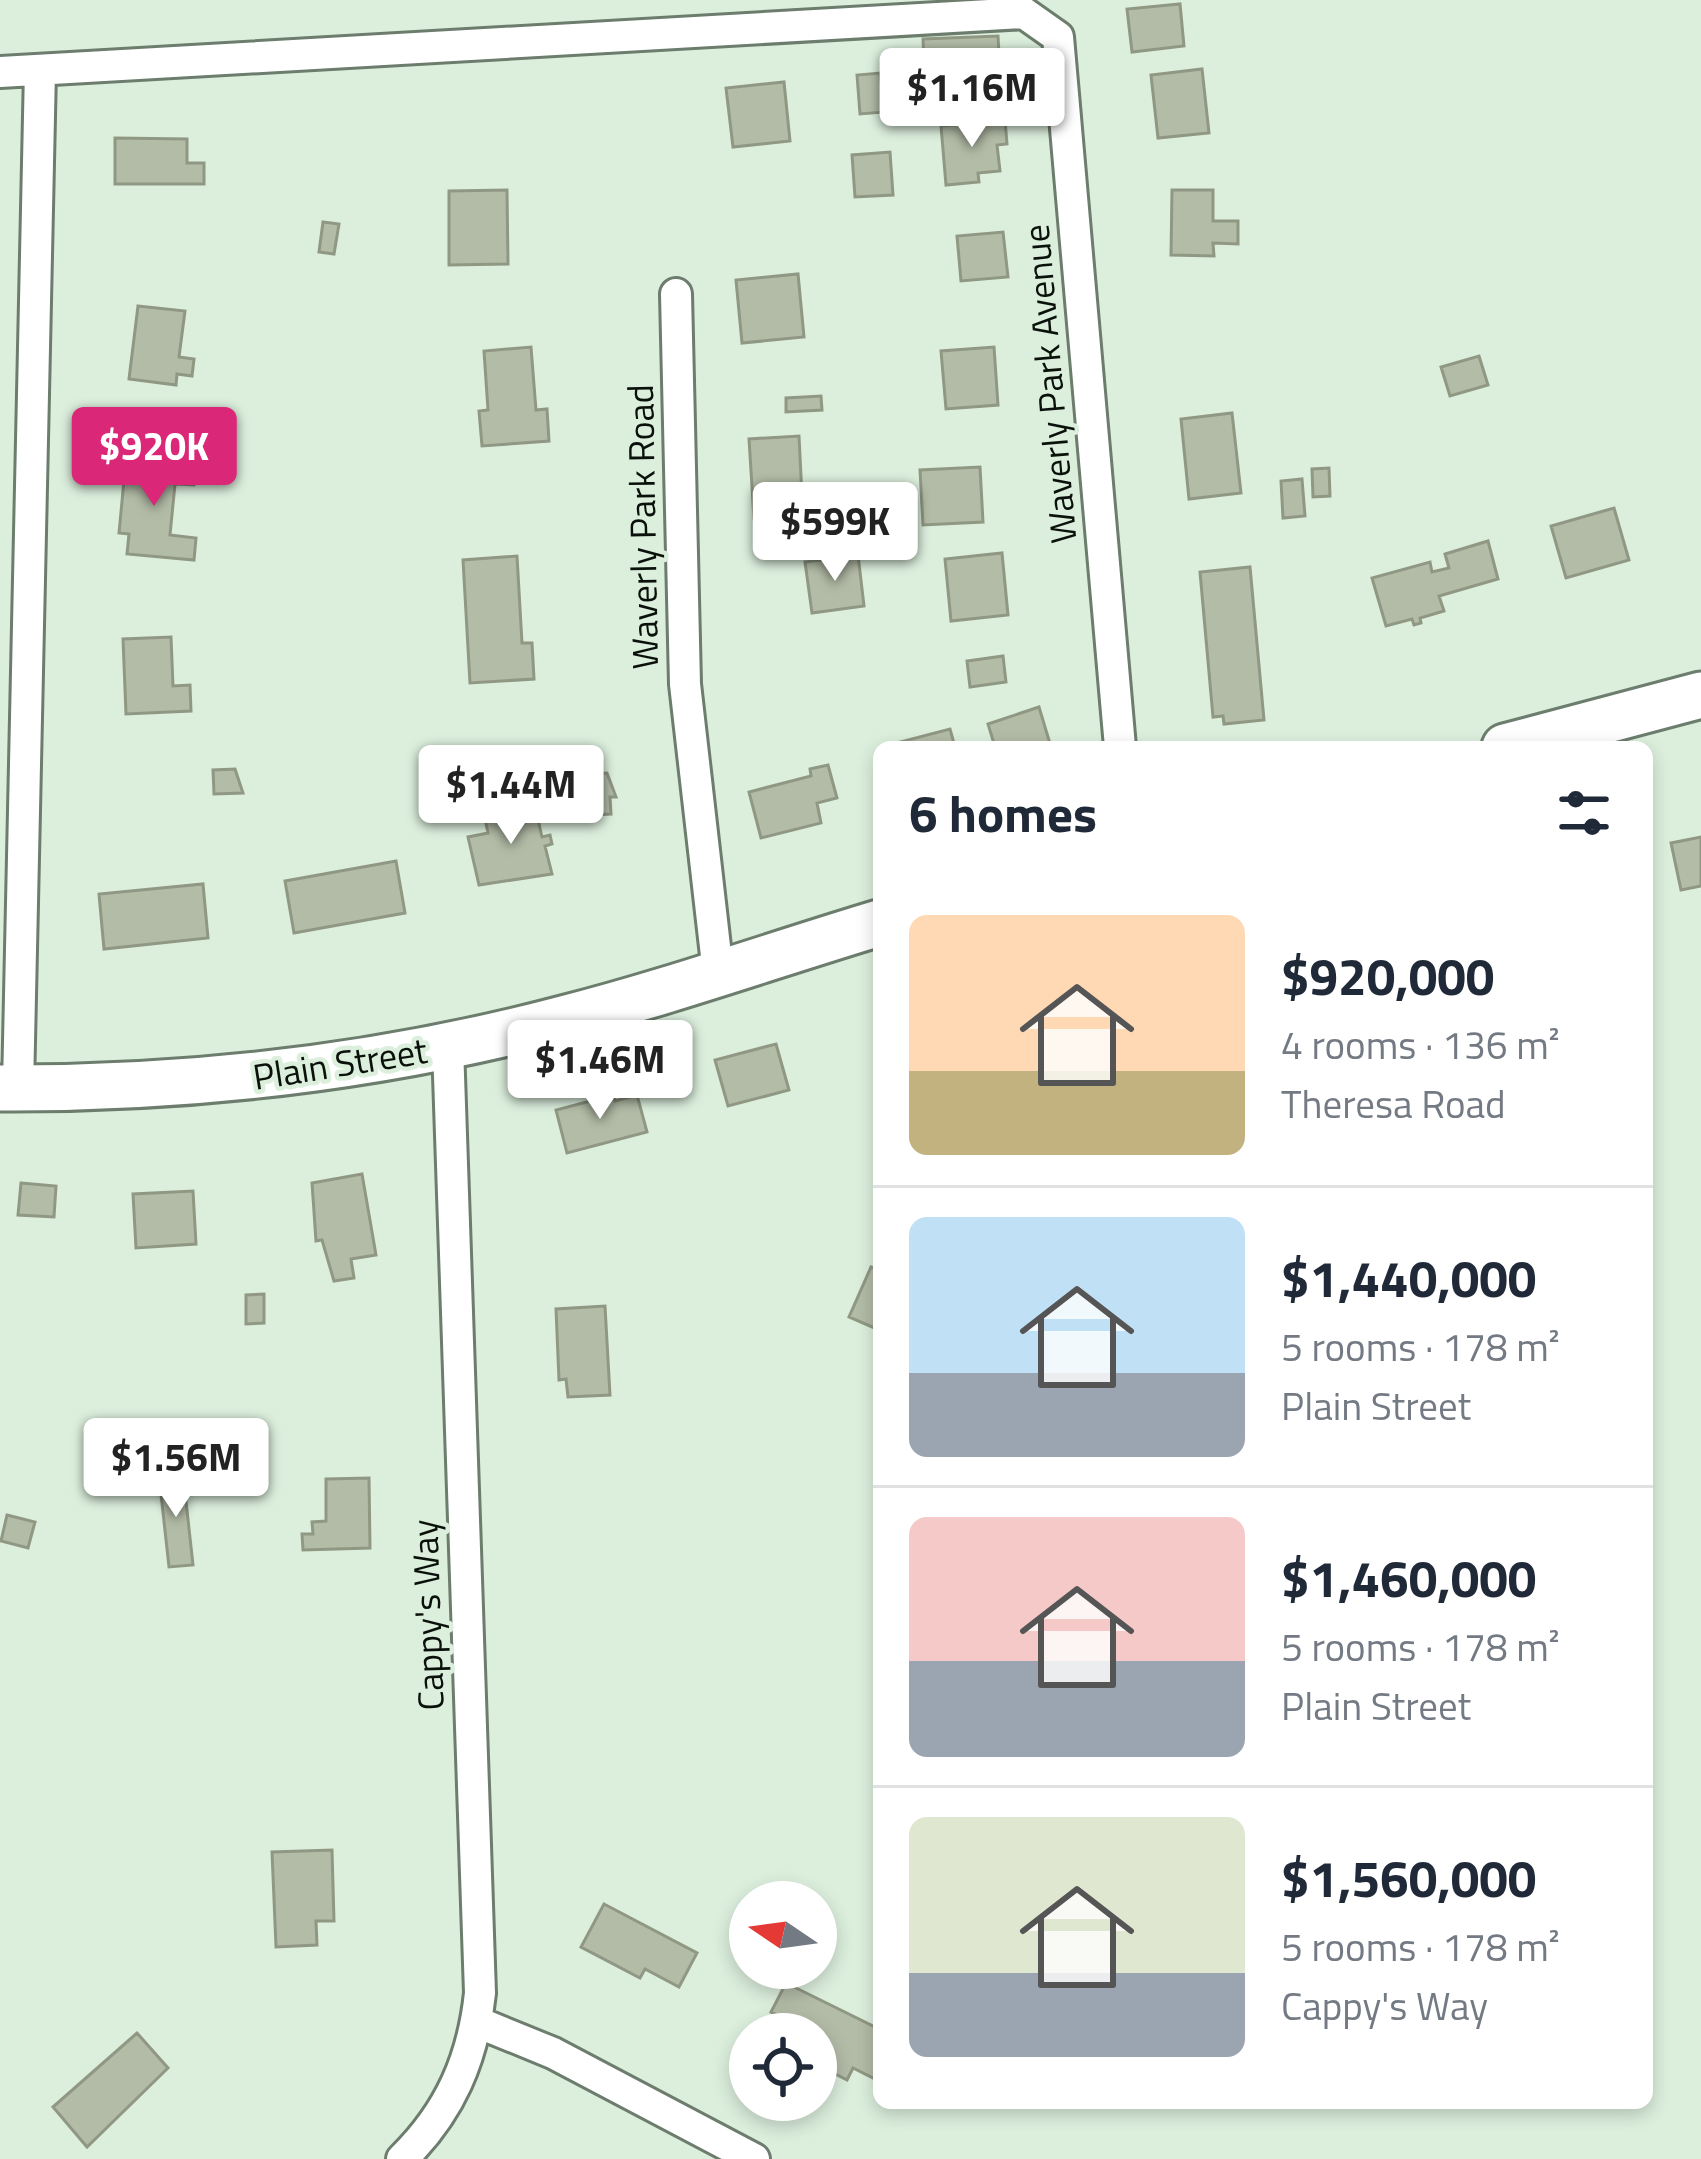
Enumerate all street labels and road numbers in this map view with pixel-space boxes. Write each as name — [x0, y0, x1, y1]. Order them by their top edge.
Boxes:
street label: Waverly Park Avenue — [1008, 222, 1090, 546]
street label: Waverly Park Road — [612, 384, 672, 670]
street label: Plain Street — [249, 1022, 431, 1104]
street label: Cappy's Way — [396, 1518, 458, 1712]

